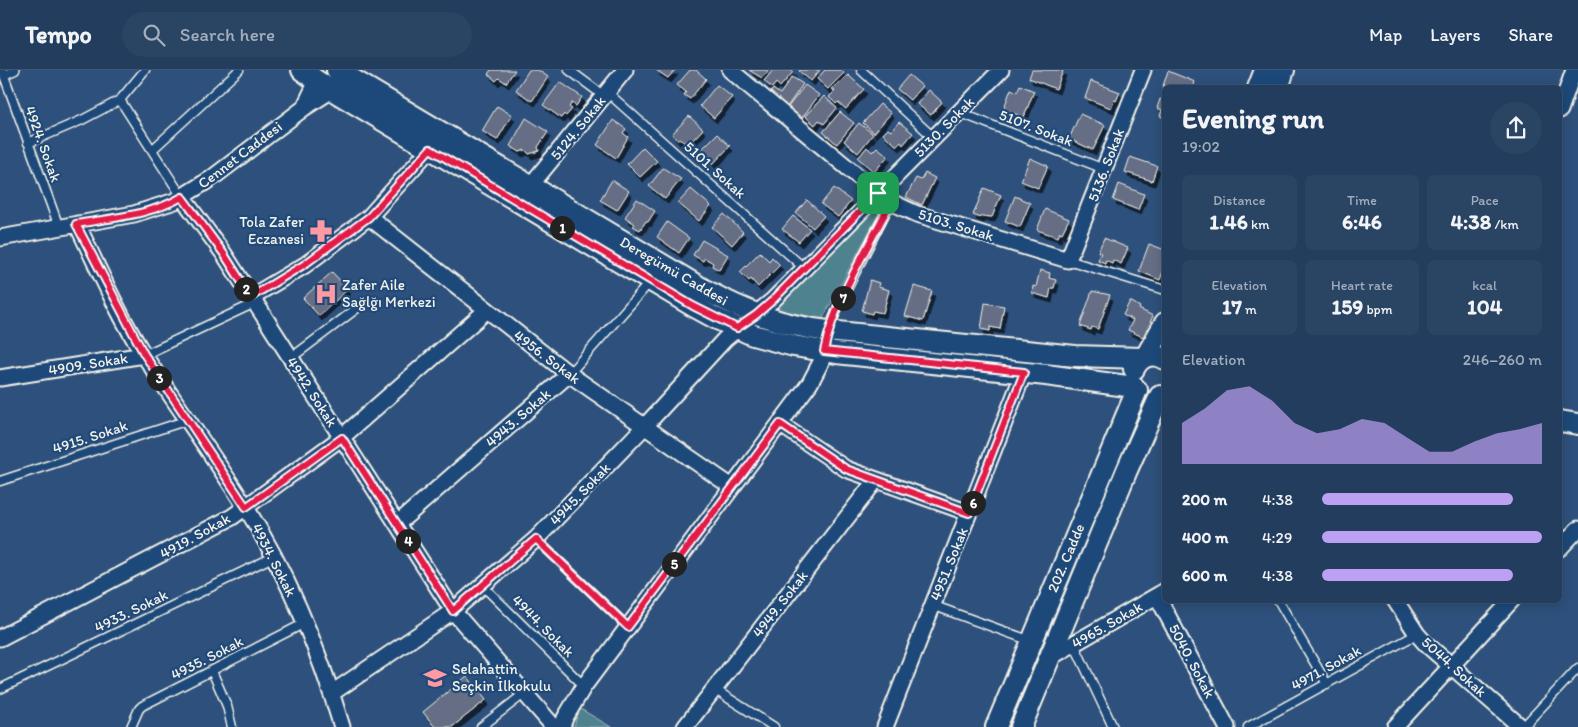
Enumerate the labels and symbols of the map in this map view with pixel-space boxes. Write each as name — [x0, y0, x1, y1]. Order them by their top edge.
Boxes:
street label: 5124. Sokak — [547, 92, 610, 164]
street label: 5130. Sokak — [910, 93, 978, 161]
street label: 4924. Sokak — [21, 103, 65, 185]
street label: 5107. Sokak — [997, 106, 1076, 150]
street label: Cennet Caddesi — [194, 117, 286, 193]
street label: 5136. Sokak — [1084, 126, 1128, 204]
street label: 5101. Sokak — [680, 138, 750, 203]
pin — [857, 172, 899, 214]
street label: 5103. Sokak — [916, 205, 996, 245]
place label: Tola Zafer Eczanesi — [239, 213, 304, 248]
pin: 1 — [550, 216, 574, 240]
pharmacy icon: Tola Zafer Eczanesi — [308, 218, 334, 244]
street label: Deregümü Caddesi — [617, 233, 731, 309]
pin: 2 — [234, 276, 258, 302]
place label: Zafer Aile Sağlğı Merkezi — [342, 276, 436, 311]
hospital icon: Zafer Aile Sağlğı Merkezi — [313, 281, 339, 307]
pin: 7 — [830, 286, 856, 310]
street label: 4956. Sokak — [510, 326, 584, 388]
street label: 4909. Sokak — [47, 349, 129, 379]
street label: 4942. Sokak — [283, 354, 341, 431]
pin: 3 — [146, 366, 172, 390]
street label: 4943. Sokak — [482, 385, 554, 451]
street label: 4915. Sokak — [50, 416, 130, 458]
street label: 4945. Sokak — [546, 459, 614, 529]
pin: 6 — [960, 490, 986, 516]
street label: 4919. Sokak — [157, 509, 234, 563]
street label: 4934. Sokak — [248, 520, 300, 600]
street label: 202. Cadde — [1043, 521, 1089, 595]
street label: 4951. Sokak — [926, 524, 972, 603]
pin: 4 — [396, 528, 420, 554]
pin: 5 — [662, 552, 686, 576]
street label: 4949. Sokak — [748, 567, 812, 641]
street label: 4933. Sokak — [91, 585, 171, 636]
street label: 4944. Sokak — [508, 591, 578, 661]
street label: 4965. Sokak — [1068, 597, 1146, 652]
street label: 5040. Sokak — [1165, 621, 1219, 701]
street label: 4935. Sokak — [168, 632, 247, 684]
street label: 5044. Sokak — [1418, 633, 1490, 701]
street label: 4971. Sokak — [1288, 641, 1364, 695]
place label: Selahattin Seçkin İlkokulu — [452, 660, 551, 695]
school or university icon: Selahattin Seçkin İlkokulu — [422, 665, 448, 691]

